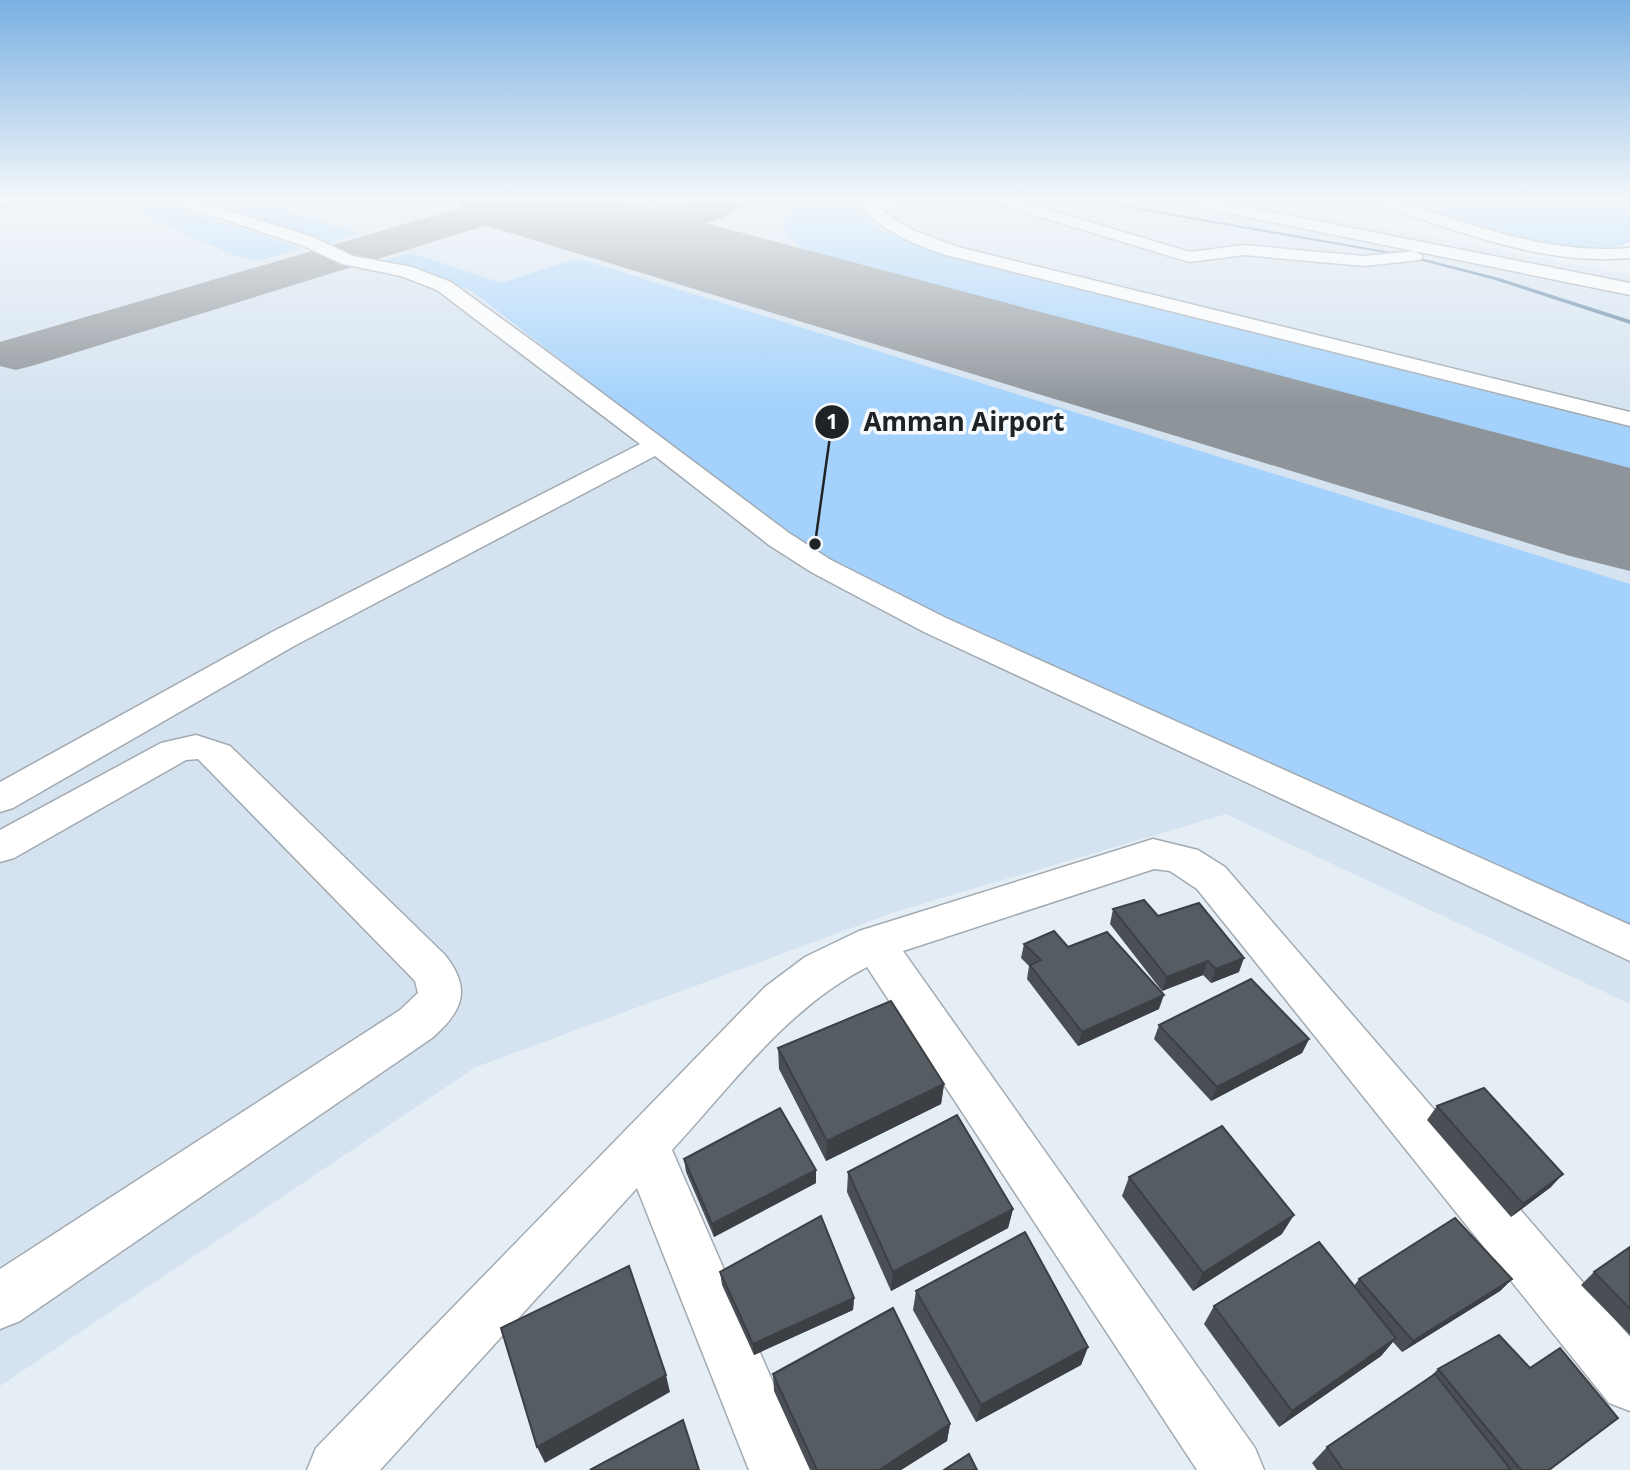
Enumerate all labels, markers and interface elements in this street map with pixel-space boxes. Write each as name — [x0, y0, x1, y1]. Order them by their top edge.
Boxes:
callout: Amman Airport — [815, 398, 1079, 445]
text: Amman Airport — [864, 403, 1064, 439]
text: 1 — [826, 407, 838, 435]

